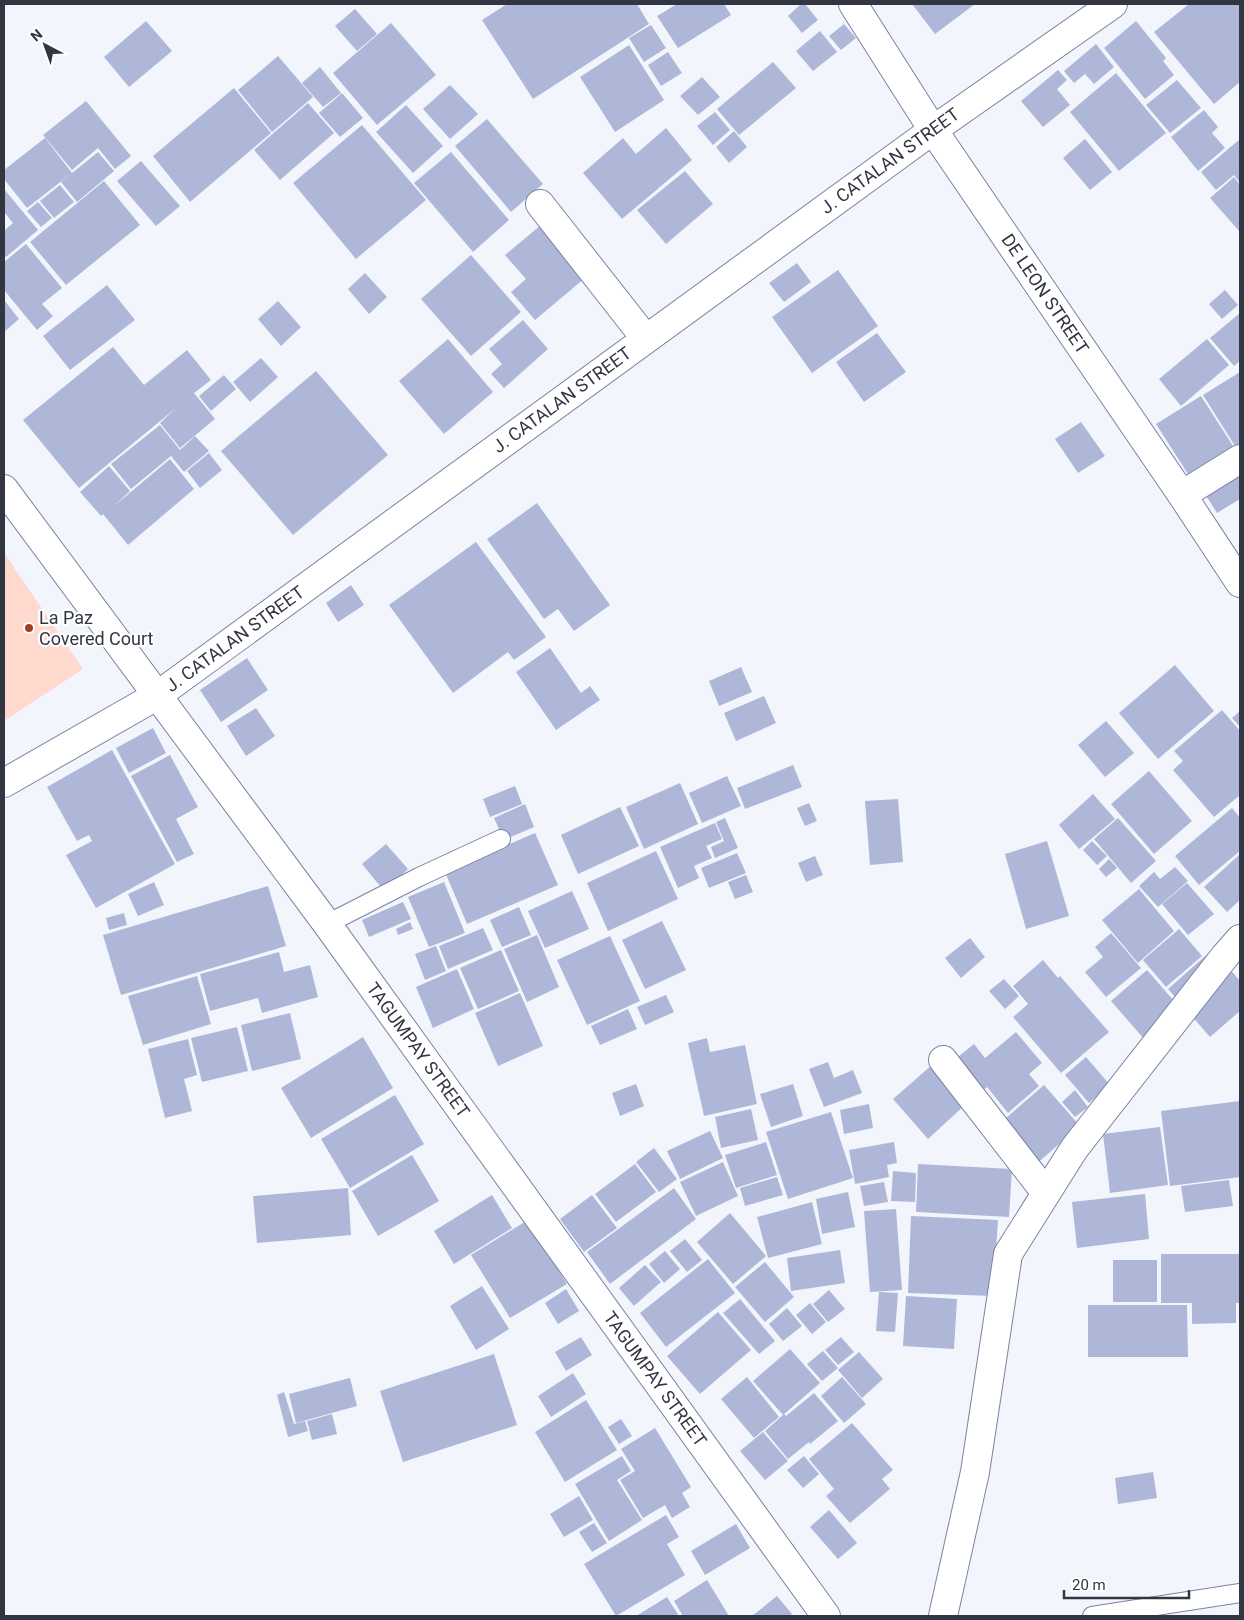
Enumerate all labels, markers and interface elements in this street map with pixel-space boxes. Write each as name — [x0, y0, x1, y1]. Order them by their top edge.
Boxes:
north arrow — [20, 20, 70, 70]
text: N — [27, 26, 45, 44]
street label: J. CATALAN STREET — [816, 103, 963, 218]
street label: DE LEON STREET — [998, 230, 1093, 358]
street label: J. CATALAN STREET — [488, 342, 635, 457]
street label: J. CATALAN STREET — [161, 581, 308, 696]
place label: La Paz Covered Court — [39, 607, 154, 649]
marker: La Paz Covered Court — [23, 622, 35, 634]
street label: TAGUMPAY STREET — [362, 978, 475, 1121]
street label: TAGUMPAY STREET — [599, 1307, 712, 1450]
scale bar — [1064, 1568, 1189, 1600]
text: 20 m — [1072, 1576, 1106, 1594]

